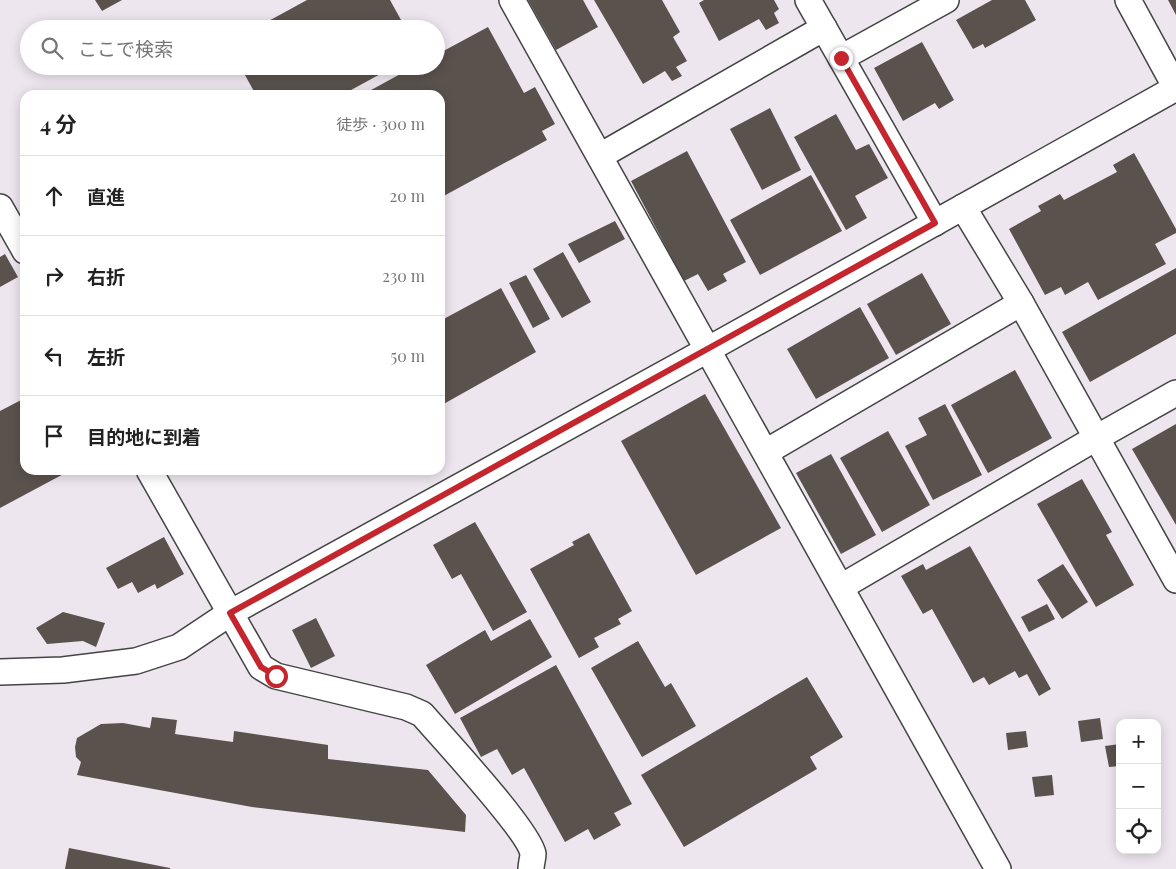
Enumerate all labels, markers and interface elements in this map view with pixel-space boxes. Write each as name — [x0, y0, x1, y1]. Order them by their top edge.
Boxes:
search box — [20, 20, 445, 75]
icon: search — [38, 34, 66, 62]
text: ここで検索 — [78, 35, 173, 61]
route end — [830, 47, 853, 70]
text: 4 分 — [40, 109, 77, 137]
text: 徒歩 · 300 m — [336, 113, 425, 134]
icon: ahead — [40, 182, 68, 210]
text: 直進 — [87, 183, 125, 209]
text: 20 m — [390, 185, 425, 206]
icon: right — [40, 262, 68, 290]
text: 右折 — [87, 263, 125, 289]
text: 230 m — [382, 265, 425, 286]
icon: left — [40, 342, 68, 370]
text: 左折 — [87, 343, 125, 369]
text: 50 m — [391, 345, 425, 366]
icon: arrive — [40, 422, 68, 450]
text: 目的地に到着 — [87, 423, 201, 449]
route start — [265, 665, 288, 688]
map controls — [1116, 719, 1161, 854]
button: + — [1116, 719, 1161, 764]
button: − — [1116, 764, 1161, 809]
button: locate — [1116, 809, 1161, 854]

